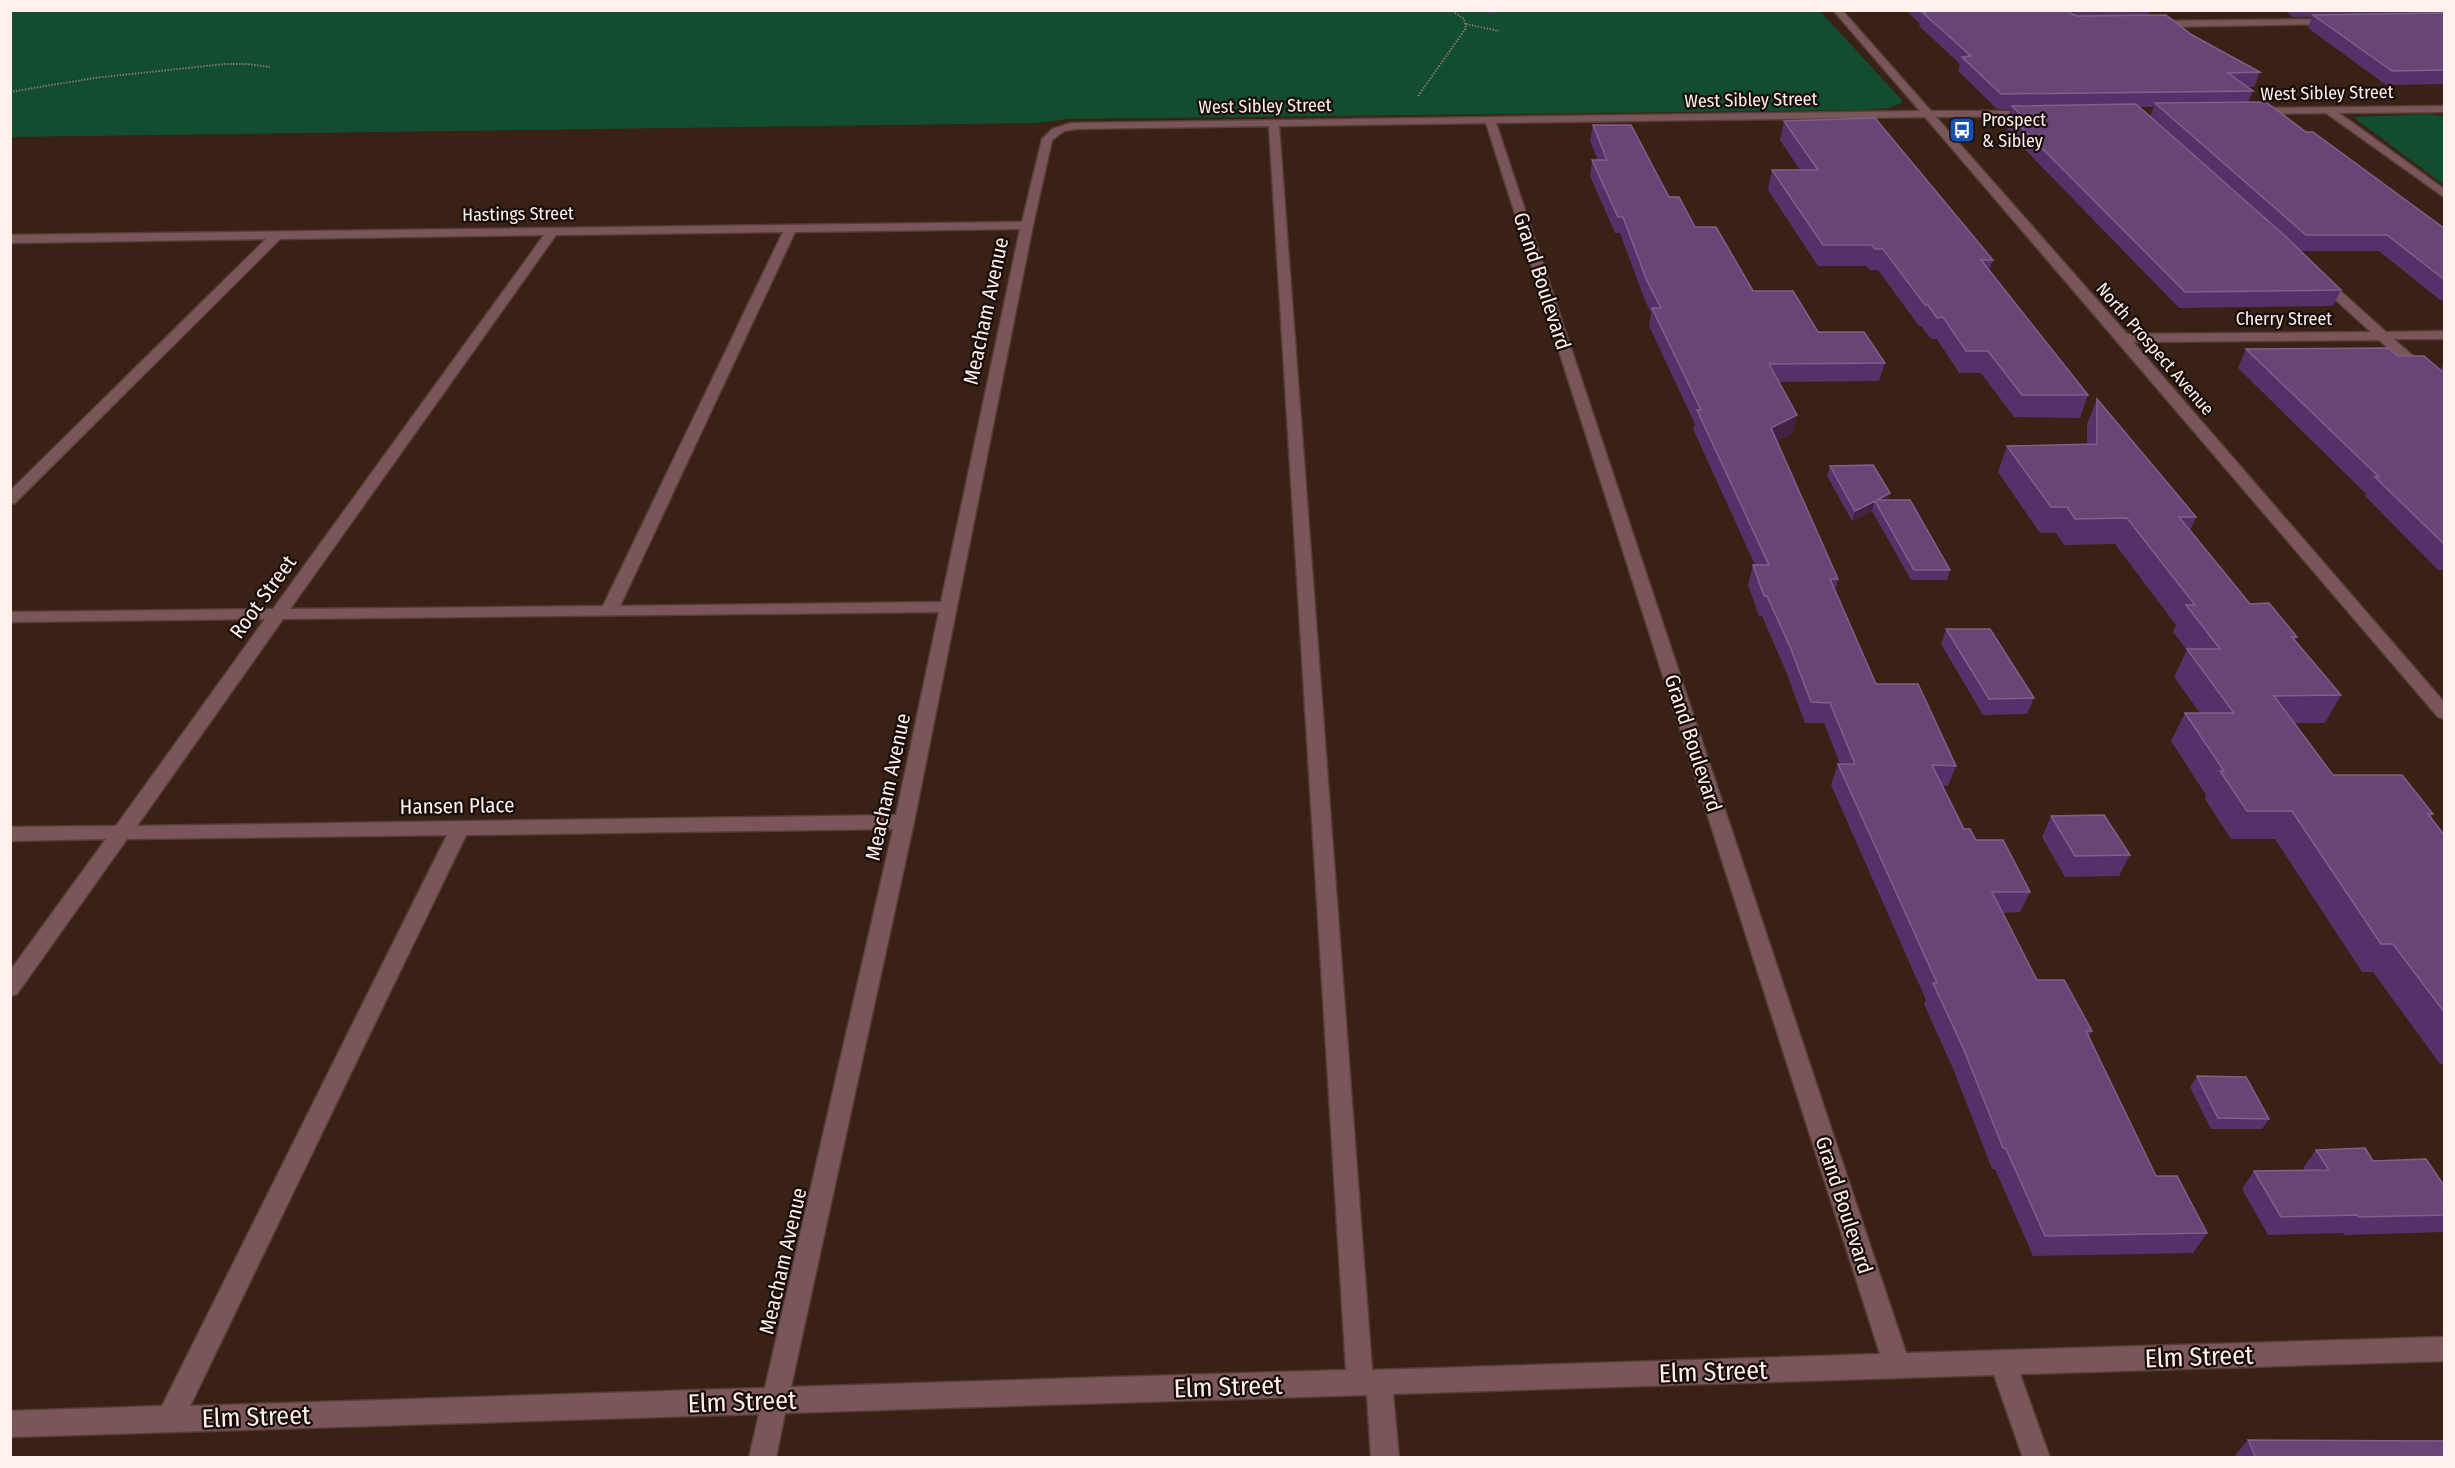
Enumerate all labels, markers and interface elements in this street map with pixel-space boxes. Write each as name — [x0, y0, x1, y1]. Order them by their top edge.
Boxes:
street label: West Sibley Street — [2260, 81, 2394, 105]
street label: West Sibley Street — [1684, 88, 1818, 112]
street label: West Sibley Street — [1198, 94, 1332, 118]
place label: Prospect & Sibley — [1982, 109, 2046, 152]
bus stop icon: Prospect & Sibley — [1947, 115, 1977, 145]
street label: Hastings Street — [462, 202, 574, 226]
street label: Grand Boulevard — [1508, 209, 1576, 353]
street label: Meacham Avenue — [958, 235, 1014, 387]
street label: North Prospect Avenue — [2091, 278, 2219, 420]
street label: Cherry Street — [2236, 308, 2332, 330]
street label: Root Street — [224, 550, 302, 644]
street label: Grand Boulevard — [1659, 671, 1727, 815]
street label: Meacham Avenue — [860, 711, 916, 863]
street label: Hansen Place — [399, 792, 515, 820]
street label: Grand Boulevard — [1810, 1133, 1878, 1277]
street label: Meacham Avenue — [753, 1185, 813, 1337]
street label: Elm Street — [2144, 1340, 2254, 1374]
street label: Elm Street — [1658, 1355, 1768, 1389]
street label: Elm Street — [1173, 1370, 1283, 1404]
street label: Elm Street — [687, 1385, 797, 1419]
street label: Elm Street — [201, 1400, 311, 1434]

